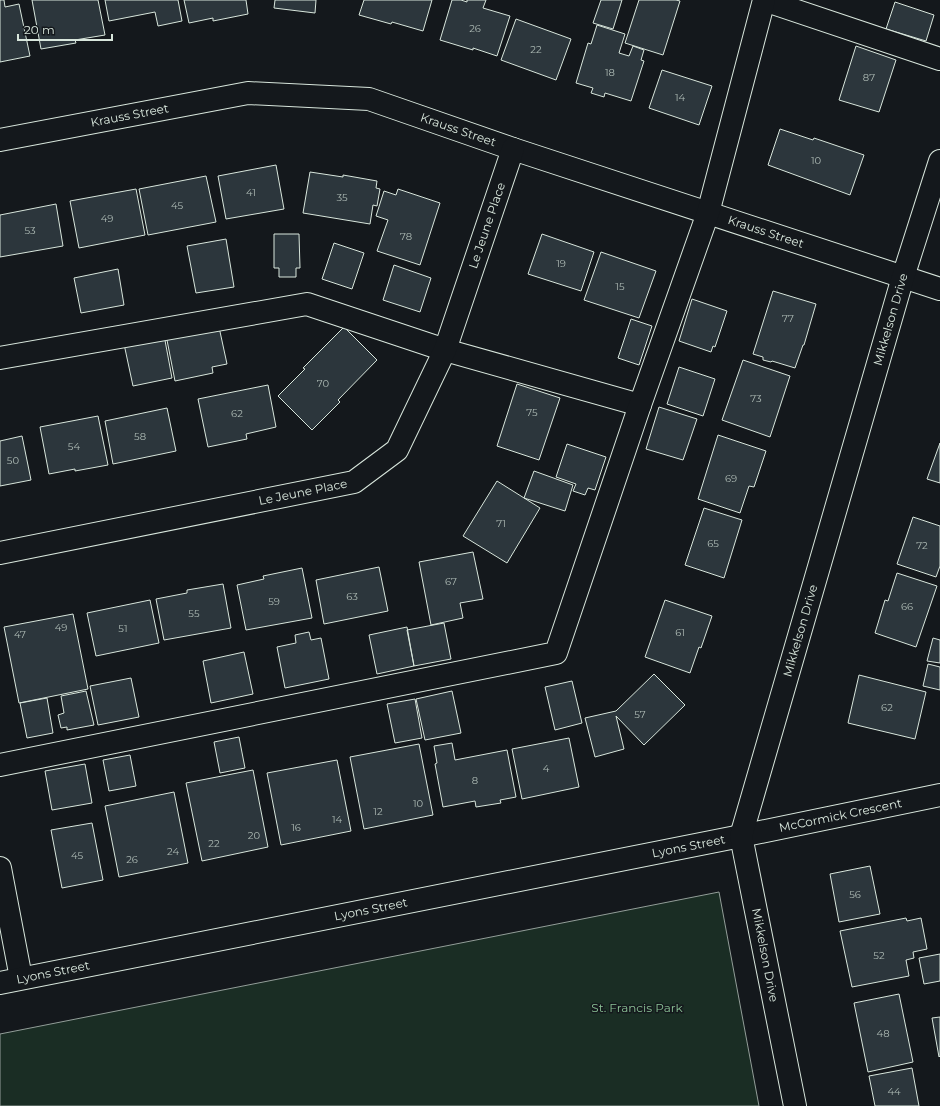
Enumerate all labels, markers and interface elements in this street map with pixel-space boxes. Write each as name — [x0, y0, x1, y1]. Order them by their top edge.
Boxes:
scale bar — [18, 16, 112, 42]
text: 20 m — [24, 22, 55, 37]
house number: 26 — [469, 22, 481, 35]
house number: 22 — [530, 43, 542, 56]
house number: 18 — [605, 66, 615, 79]
house number: 87 — [863, 71, 875, 84]
house number: 14 — [675, 91, 685, 104]
street label: Krauss Street — [89, 100, 170, 130]
street label: Krauss Street — [419, 109, 498, 150]
house number: 10 — [811, 154, 821, 167]
street label: Le Jeune Place — [465, 180, 508, 270]
house number: 41 — [246, 186, 256, 199]
house number: 35 — [336, 191, 348, 204]
house number: 45 — [171, 199, 183, 212]
house number: 49 — [101, 212, 113, 225]
street label: Krauss Street — [726, 212, 806, 251]
house number: 53 — [24, 224, 36, 237]
house number: 78 — [400, 230, 412, 243]
house number: 19 — [556, 257, 566, 270]
street label: Mikkelson Drive — [870, 272, 911, 367]
house number: 15 — [615, 280, 625, 293]
house number: 77 — [782, 312, 794, 325]
house number: 70 — [317, 377, 330, 390]
house number: 73 — [750, 392, 762, 405]
house number: 75 — [526, 406, 538, 419]
house number: 62 — [231, 407, 243, 420]
house number: 58 — [134, 430, 146, 443]
house number: 54 — [68, 440, 81, 453]
house number: 50 — [7, 454, 20, 467]
house number: 69 — [725, 472, 737, 485]
street label: Le Jeune Place — [257, 476, 349, 508]
house number: 71 — [496, 517, 506, 530]
house number: 65 — [707, 537, 719, 550]
house number: 72 — [916, 539, 928, 552]
house number: 67 — [445, 575, 457, 588]
street label: Mikkelson Drive — [780, 583, 820, 679]
house number: 63 — [346, 590, 358, 603]
house number: 59 — [268, 595, 280, 608]
house number: 66 — [901, 600, 913, 613]
house number: 55 — [188, 607, 200, 620]
house number: 49 — [55, 621, 67, 634]
house number: 51 — [118, 622, 128, 635]
house number: 61 — [675, 626, 685, 639]
house number: 47 — [14, 628, 26, 641]
house number: 62 — [881, 701, 893, 714]
house number: 57 — [634, 708, 646, 721]
house number: 4 — [543, 762, 550, 775]
house number: 8 — [472, 774, 478, 787]
street label: McCormick Crescent — [778, 795, 903, 835]
house number: 10 — [413, 797, 423, 810]
house number: 12 — [373, 805, 383, 818]
house number: 14 — [332, 813, 342, 826]
house number: 16 — [291, 821, 301, 834]
house number: 20 — [248, 829, 261, 842]
street label: Lyons Street — [651, 831, 727, 861]
house number: 22 — [208, 837, 220, 850]
house number: 24 — [167, 845, 179, 858]
house number: 45 — [71, 849, 83, 862]
house number: 26 — [126, 853, 138, 866]
house number: 56 — [849, 888, 861, 901]
street label: Lyons Street — [333, 894, 409, 924]
street label: Mikkelson Drive — [749, 907, 782, 1003]
house number: 52 — [873, 949, 885, 962]
street label: Lyons Street — [15, 957, 91, 987]
park label: St. Francis Park — [591, 1000, 683, 1015]
house number: 48 — [876, 1027, 890, 1040]
house number: 44 — [887, 1085, 901, 1098]

